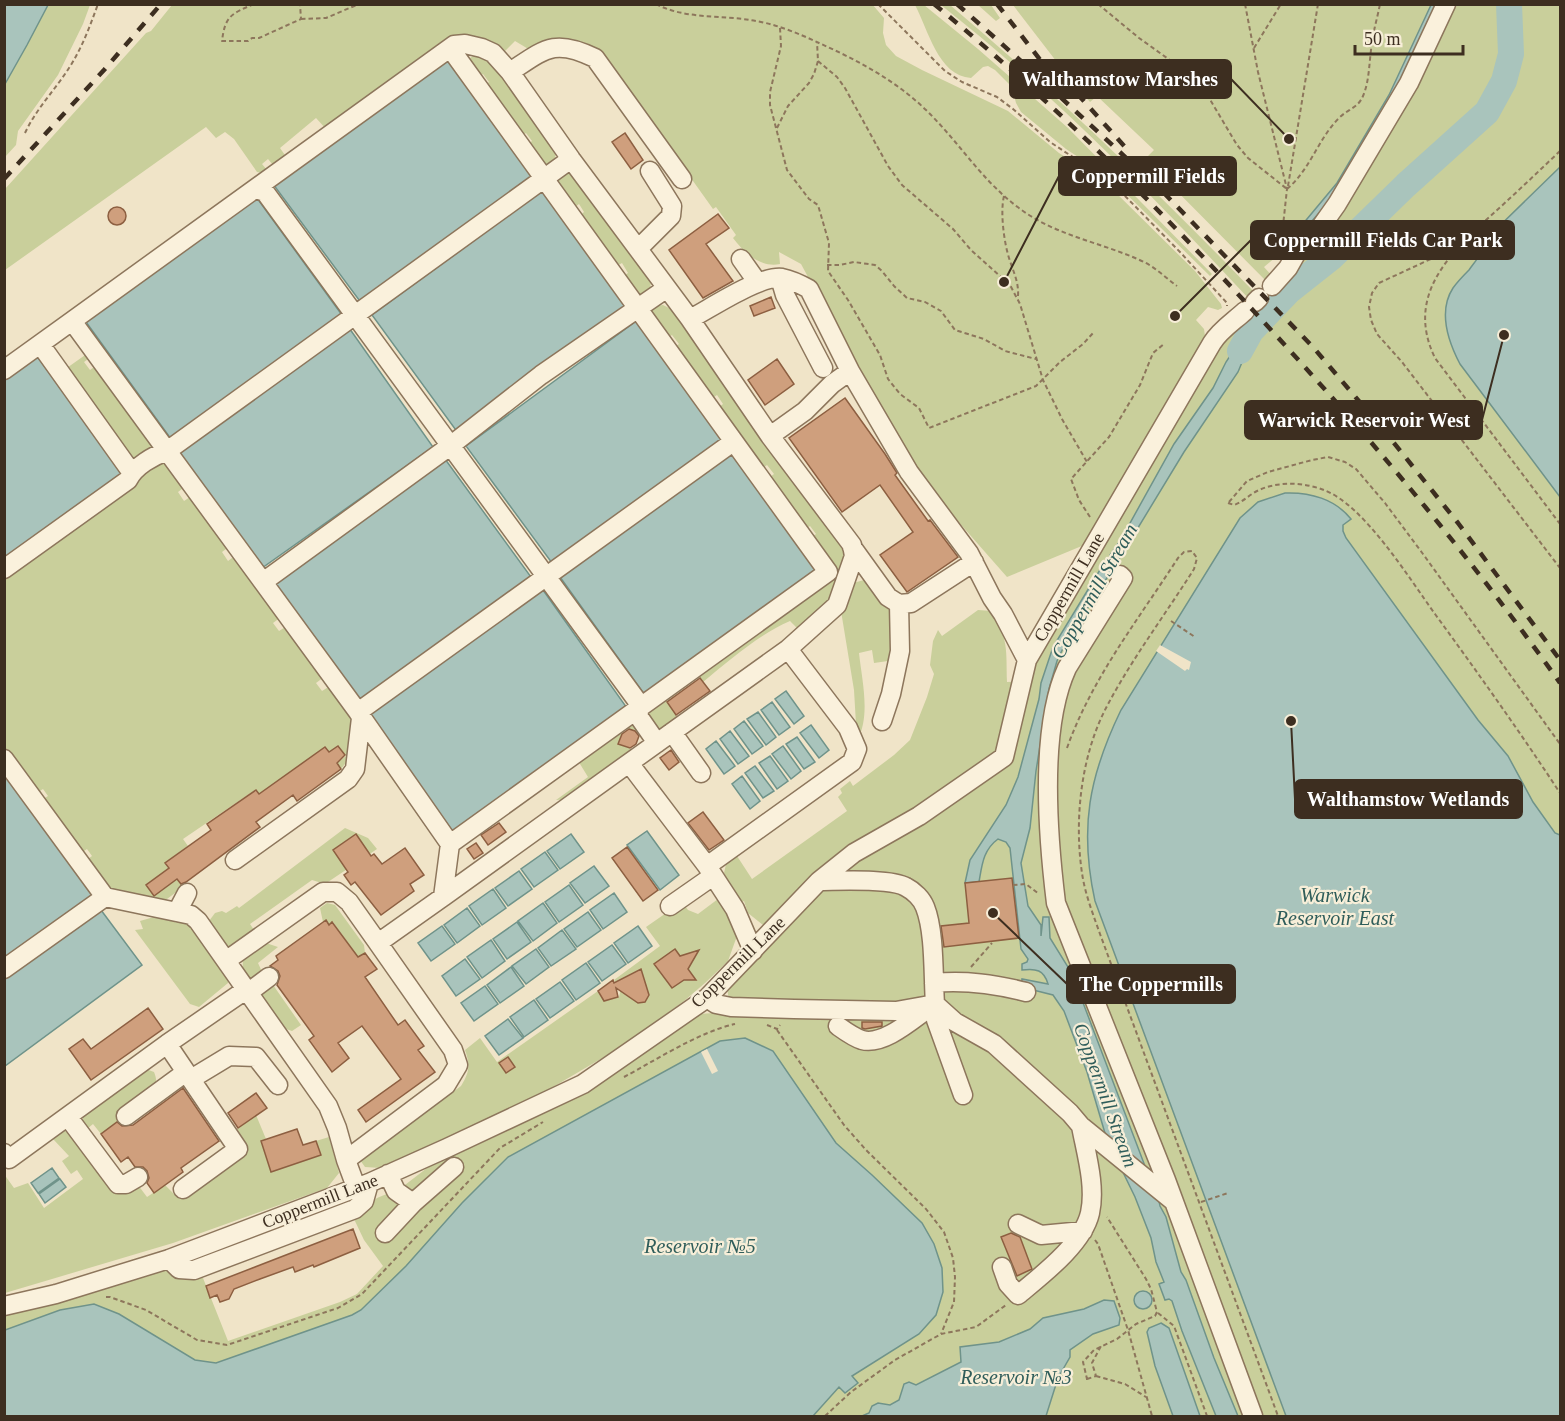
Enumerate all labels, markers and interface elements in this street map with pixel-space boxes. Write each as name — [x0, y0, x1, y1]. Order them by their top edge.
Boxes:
scale bar — [1355, 18, 1463, 56]
text: 50 m — [1364, 29, 1401, 49]
callout: Walthamstow Marshes — [1010, 60, 1231, 98]
text: Walthamstow Marshes — [1022, 68, 1218, 90]
callout: Coppermill Fields — [1059, 157, 1236, 195]
text: Coppermill Fields — [1071, 165, 1225, 188]
callout: Coppermill Fields Car Park — [1251, 221, 1514, 259]
text: Coppermill Fields Car Park — [1263, 229, 1503, 252]
callout: Warwick Reservoir West — [1245, 401, 1482, 439]
text: Warwick Reservoir West — [1258, 409, 1471, 431]
water label: Coppermill Stream — [1046, 520, 1142, 663]
street label: Coppermill Lane — [1030, 529, 1108, 645]
callout: Walthamstow Wetlands — [1295, 780, 1522, 818]
text: Walthamstow Wetlands — [1307, 788, 1509, 810]
water label: Warwick Reservoir East — [1275, 884, 1395, 929]
street label: Coppermill Lane — [687, 912, 789, 1012]
callout: The Coppermills — [1067, 965, 1235, 1003]
text: The Coppermills — [1079, 973, 1223, 996]
water label: Coppermill Stream — [1069, 1020, 1142, 1171]
street label: Coppermill Lane — [259, 1170, 381, 1232]
water label: Reservoir №5 — [643, 1235, 756, 1257]
water label: Reservoir №3 — [959, 1366, 1072, 1388]

